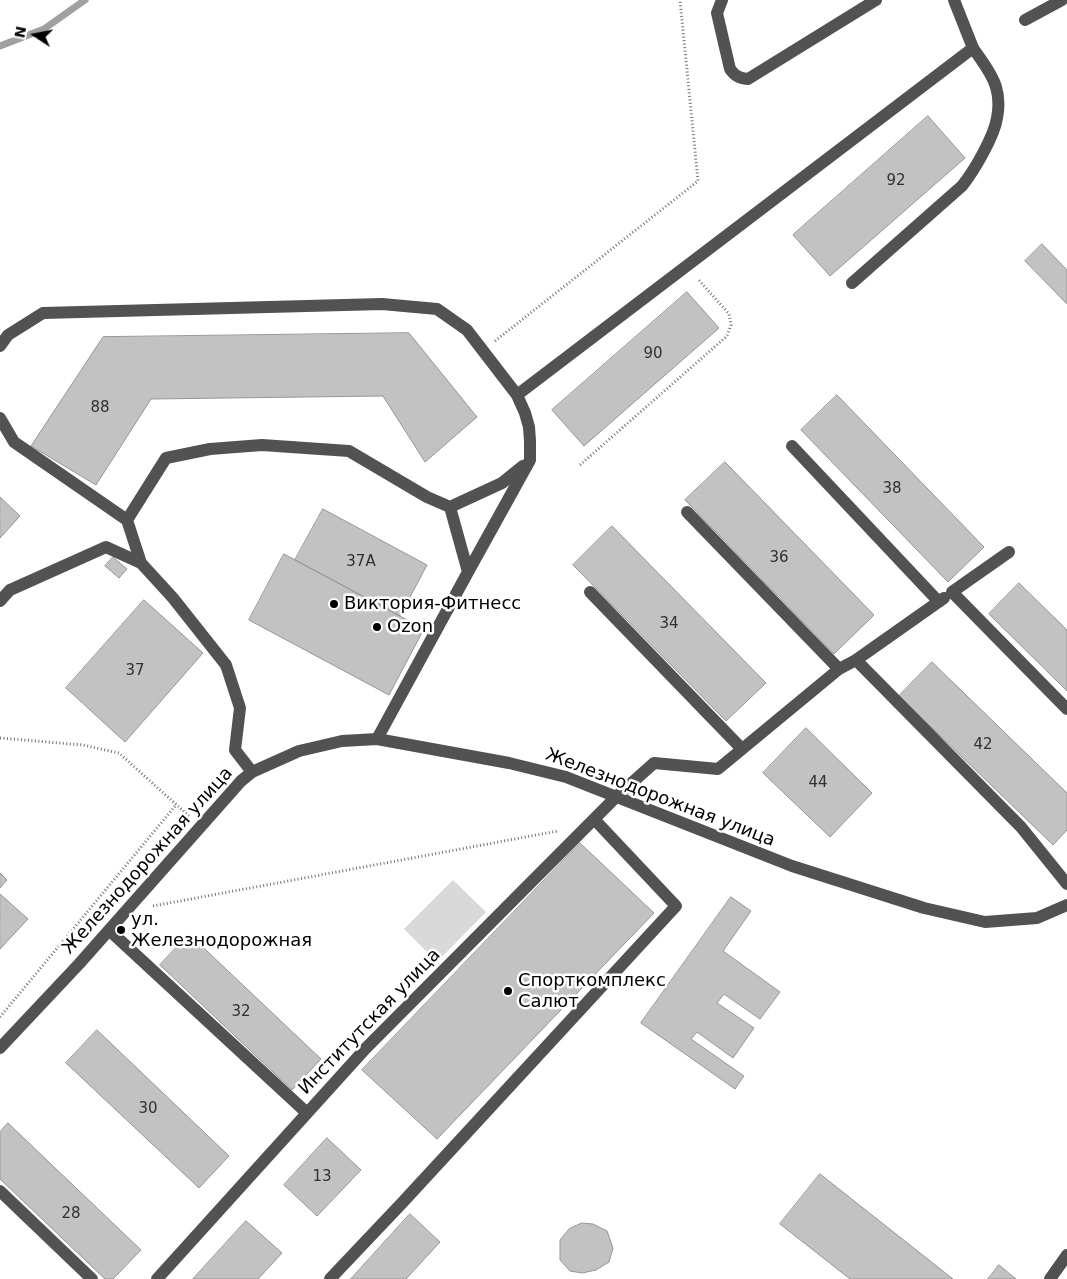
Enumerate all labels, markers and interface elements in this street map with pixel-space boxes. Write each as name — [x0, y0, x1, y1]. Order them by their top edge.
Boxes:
north arrow — [10, 10, 60, 60]
text: N — [11, 25, 29, 39]
house number: 92 — [886, 172, 906, 190]
house number: 90 — [643, 345, 663, 363]
house number: 88 — [90, 399, 110, 417]
house number: 38 — [882, 480, 902, 498]
house number: 36 — [769, 549, 789, 567]
house number: 37А — [346, 553, 376, 571]
place label: Виктория-Фитнесс — [344, 593, 521, 615]
marker: Виктория-Фитнесс — [328, 598, 340, 610]
house number: 34 — [659, 615, 679, 633]
place label: Ozon — [387, 616, 433, 638]
marker: Ozon — [371, 621, 383, 633]
house number: 37 — [125, 662, 145, 680]
house number: 42 — [973, 736, 993, 754]
street label: Железнодорожная улица — [542, 744, 778, 852]
street label: Железнодорожная улица — [58, 763, 238, 959]
house number: 44 — [808, 774, 828, 792]
place label: ул. Железнодорожная — [131, 909, 312, 952]
marker: ул. Железнодорожная — [115, 924, 127, 936]
street label: Институтская улица — [295, 945, 445, 1099]
place label: Спорткомплекс Салют — [518, 970, 666, 1012]
marker: Спорткомплекс Салют — [502, 985, 514, 997]
house number: 32 — [231, 1003, 251, 1021]
house number: 30 — [138, 1100, 158, 1118]
house number: 13 — [312, 1168, 332, 1186]
house number: 28 — [61, 1205, 81, 1223]

